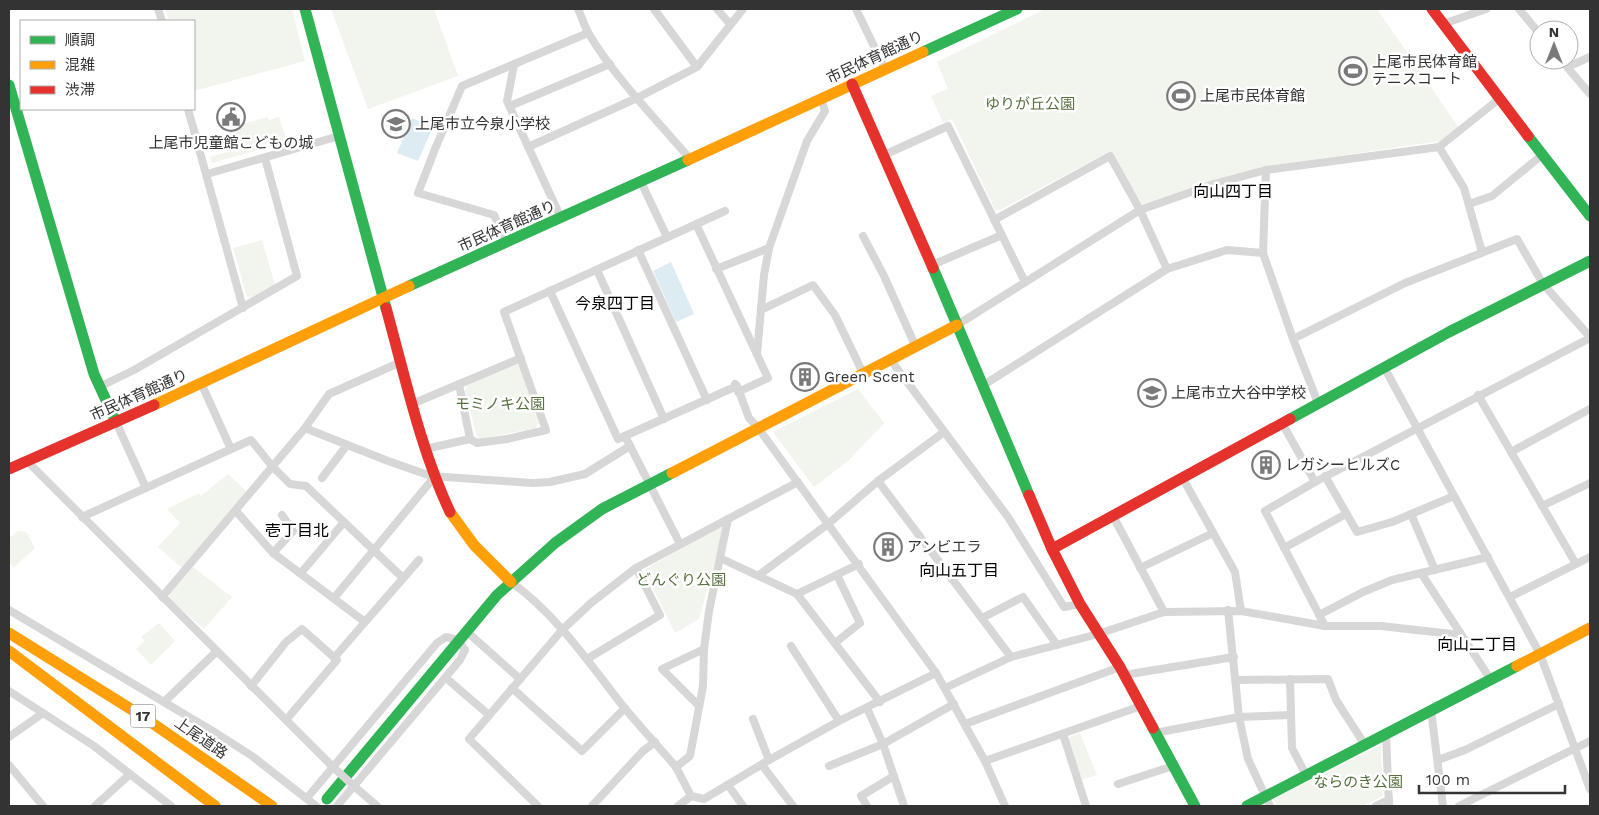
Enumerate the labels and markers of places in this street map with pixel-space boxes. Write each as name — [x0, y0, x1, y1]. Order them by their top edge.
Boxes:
place label: 上尾市民体育館 テニスコート — [1372, 53, 1477, 88]
sports icon: 上尾市民体育館 テニスコート — [1338, 56, 1368, 86]
sports icon: 上尾市民体育館 — [1166, 81, 1196, 111]
place label: 上尾市民体育館 — [1200, 87, 1305, 105]
public building icon: 上尾市児童館こどもの城 — [216, 102, 246, 132]
school or university icon: 上尾市立今泉小学校 — [381, 109, 411, 139]
place label: 上尾市立今泉小学校 — [415, 115, 550, 133]
place label: 上尾市児童館こどもの城 — [148, 134, 314, 152]
building icon: Green Scent — [790, 362, 820, 392]
place label: Green Scent — [824, 368, 915, 386]
school or university icon: 上尾市立大谷中学校 — [1137, 378, 1167, 408]
place label: 上尾市立大谷中学校 — [1171, 384, 1306, 402]
building icon: レガシーヒルズC — [1251, 450, 1281, 480]
place label: レガシーヒルズC — [1285, 456, 1400, 474]
building icon: アンビエラ — [873, 532, 903, 562]
place label: アンビエラ — [907, 538, 981, 556]

